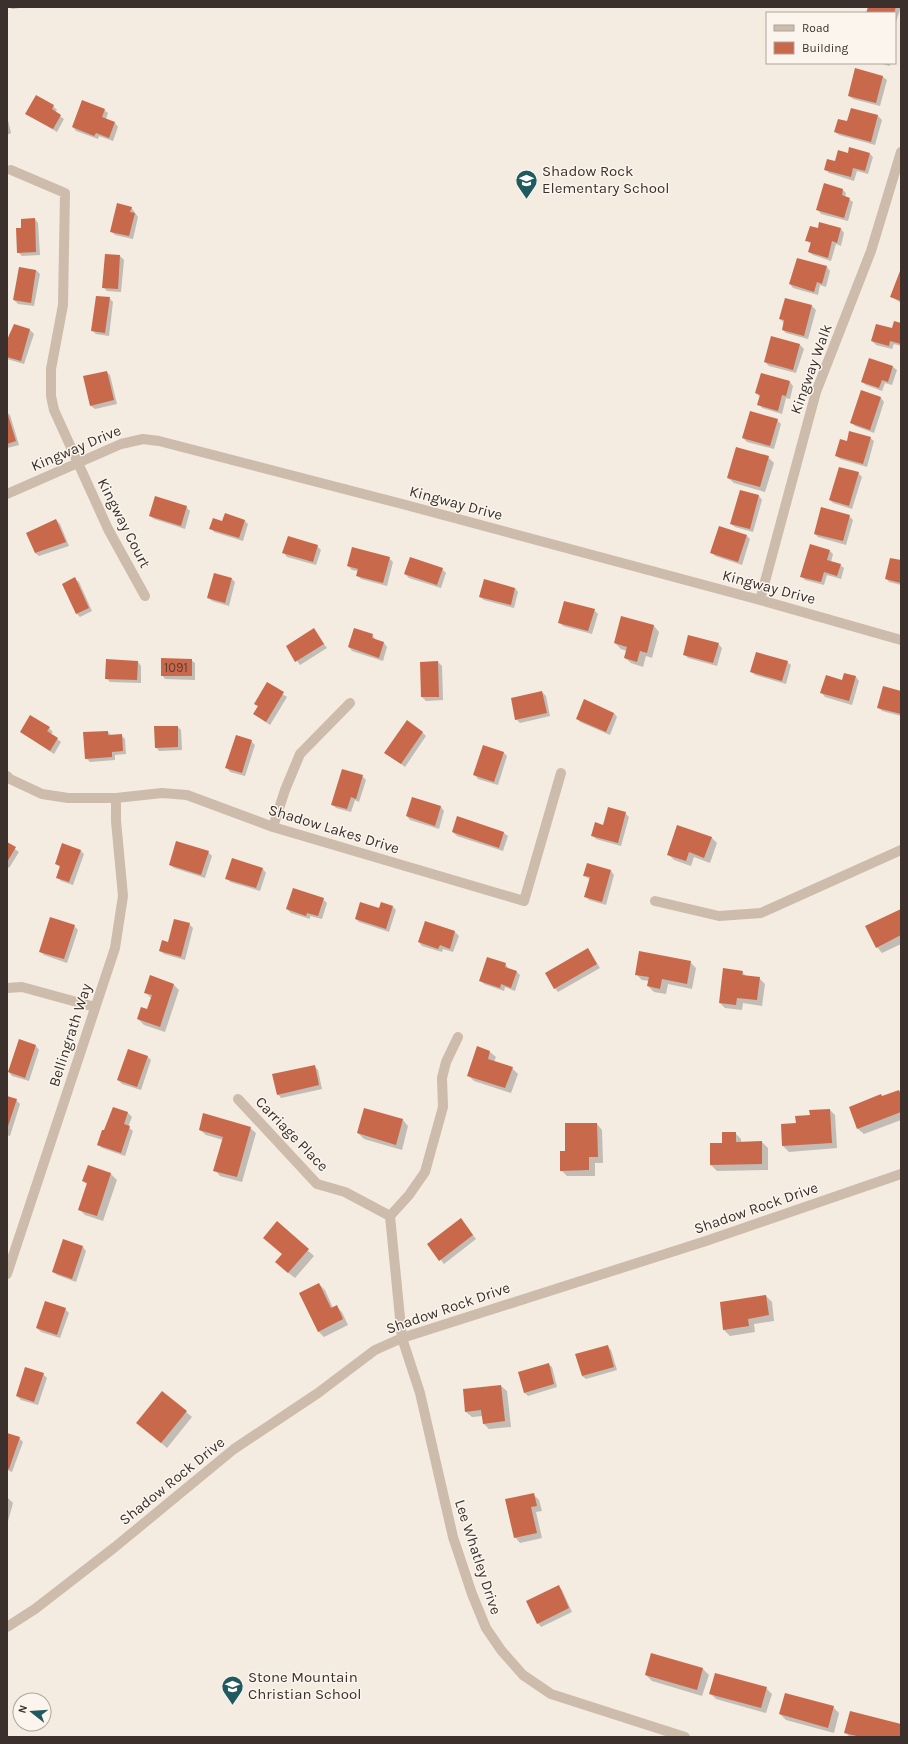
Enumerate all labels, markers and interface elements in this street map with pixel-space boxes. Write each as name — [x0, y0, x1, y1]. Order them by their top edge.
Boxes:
legend — [766, 12, 896, 64]
text: Road — [802, 21, 830, 35]
text: Building — [802, 41, 849, 55]
place label: Shadow Rock Elementary School — [542, 162, 669, 197]
school or university icon: Shadow Rock Elementary School — [514, 167, 540, 200]
street label: Kingway Walk — [786, 321, 836, 417]
street label: Kingway Drive — [28, 421, 124, 475]
street label: Kingway Court — [94, 475, 154, 571]
street label: Kingway Drive — [407, 482, 505, 524]
street label: Kingway Drive — [720, 566, 818, 608]
house number: 1091 — [164, 660, 188, 675]
street label: Shadow Lakes Drive — [266, 801, 402, 857]
street label: Bellingrath Way — [45, 981, 95, 1089]
street label: Carriage Place — [252, 1093, 332, 1175]
street label: Shadow Rock Drive — [692, 1178, 820, 1238]
street label: Shadow Rock Drive — [384, 1278, 512, 1338]
street label: Shadow Rock Drive — [116, 1433, 228, 1529]
street label: Lee Whatley Drive — [451, 1497, 505, 1617]
place label: Stone Mountain Christian School — [248, 1668, 361, 1703]
school or university icon: Stone Mountain Christian School — [219, 1673, 245, 1706]
north arrow — [12, 1692, 52, 1732]
text: N — [16, 1704, 30, 1715]

